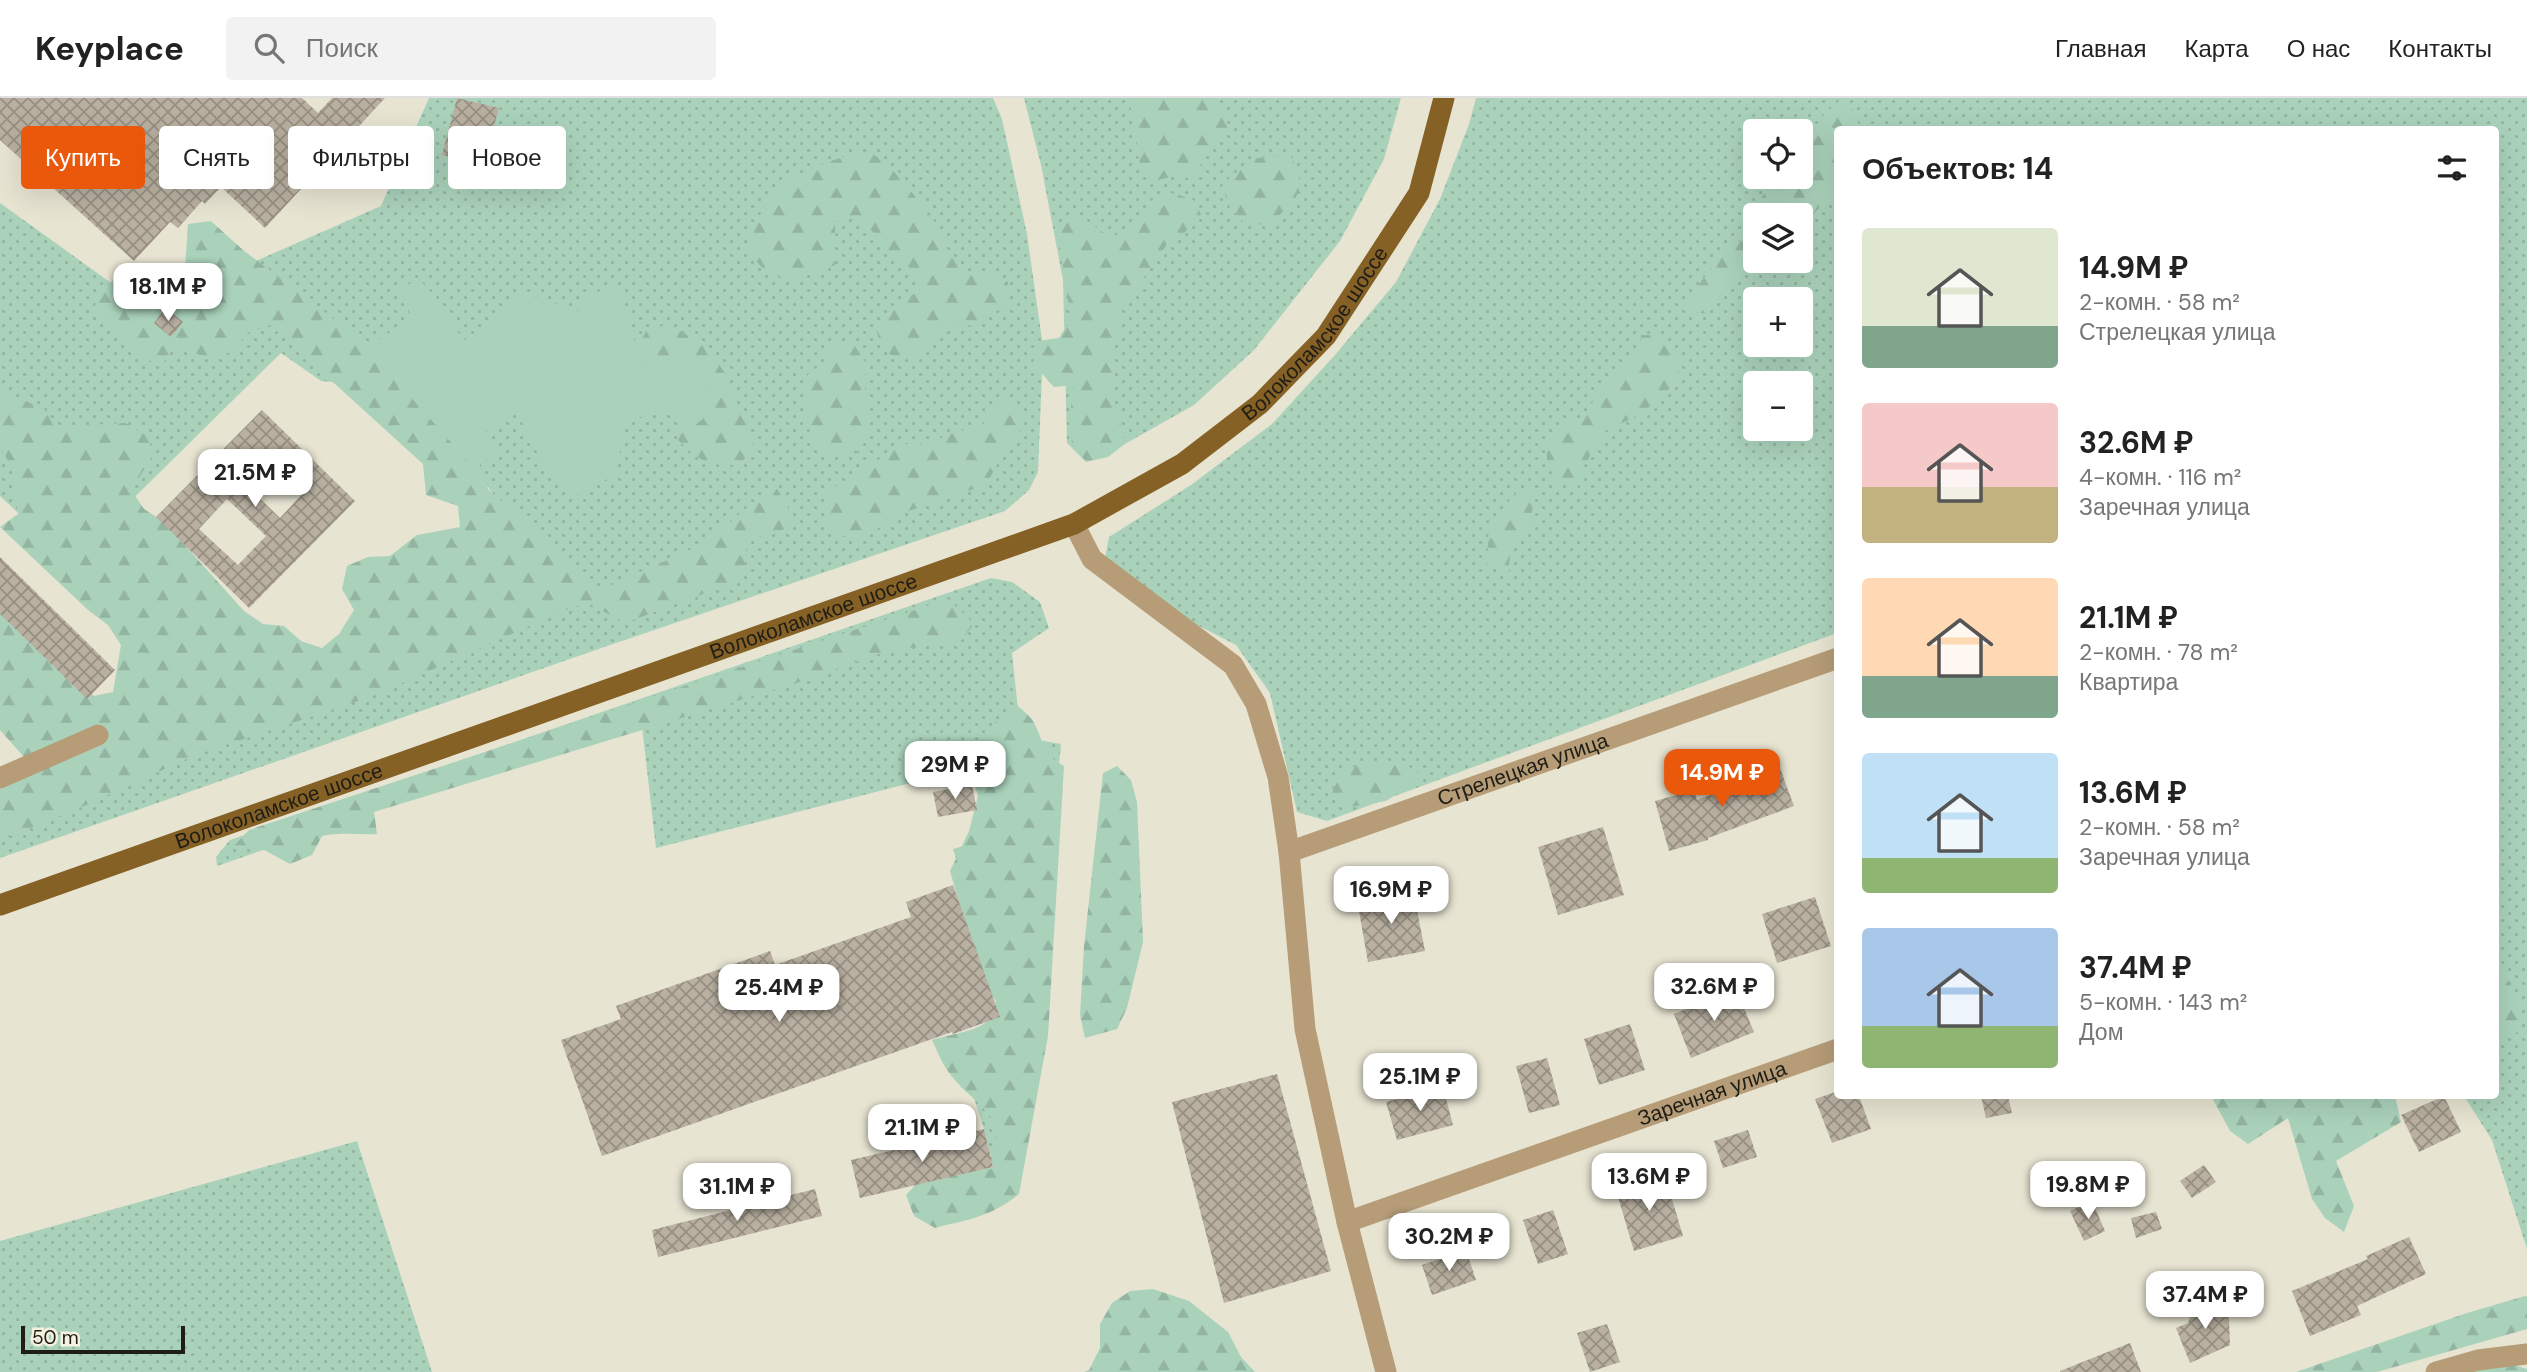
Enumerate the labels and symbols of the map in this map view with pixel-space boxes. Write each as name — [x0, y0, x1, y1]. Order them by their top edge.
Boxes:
street label: Волоколамское шоссе — [1236, 241, 1394, 427]
pin: 18.1M ₽ — [103, 264, 233, 323]
pin: 21.5M ₽ — [190, 450, 320, 509]
street label: Волоколамское шоссе — [706, 567, 921, 666]
street label: Стрелецкая улица — [1434, 726, 1612, 812]
pin: 29M ₽ — [906, 742, 1004, 801]
pin: 14.9M ₽ — [1657, 750, 1787, 809]
street label: Волоколамское шоссе — [171, 756, 387, 856]
pin: 16.9M ₽ — [1326, 866, 1456, 926]
pin: 25.4M ₽ — [714, 964, 844, 1024]
pin: 32.6M ₽ — [1649, 964, 1779, 1023]
pin: 25.1M ₽ — [1355, 1054, 1485, 1113]
street label: Заречная улица — [1634, 1054, 1791, 1133]
pin: 21.1M ₽ — [857, 1104, 987, 1164]
pin: 13.6M ₽ — [1584, 1154, 1714, 1213]
pin: 19.8M ₽ — [2023, 1162, 2153, 1221]
pin: 31.1M ₽ — [672, 1164, 802, 1223]
pin: 30.2M ₽ — [1384, 1214, 1514, 1273]
pin: 37.4M ₽ — [2140, 1272, 2270, 1331]
scale bar — [21, 1323, 186, 1355]

